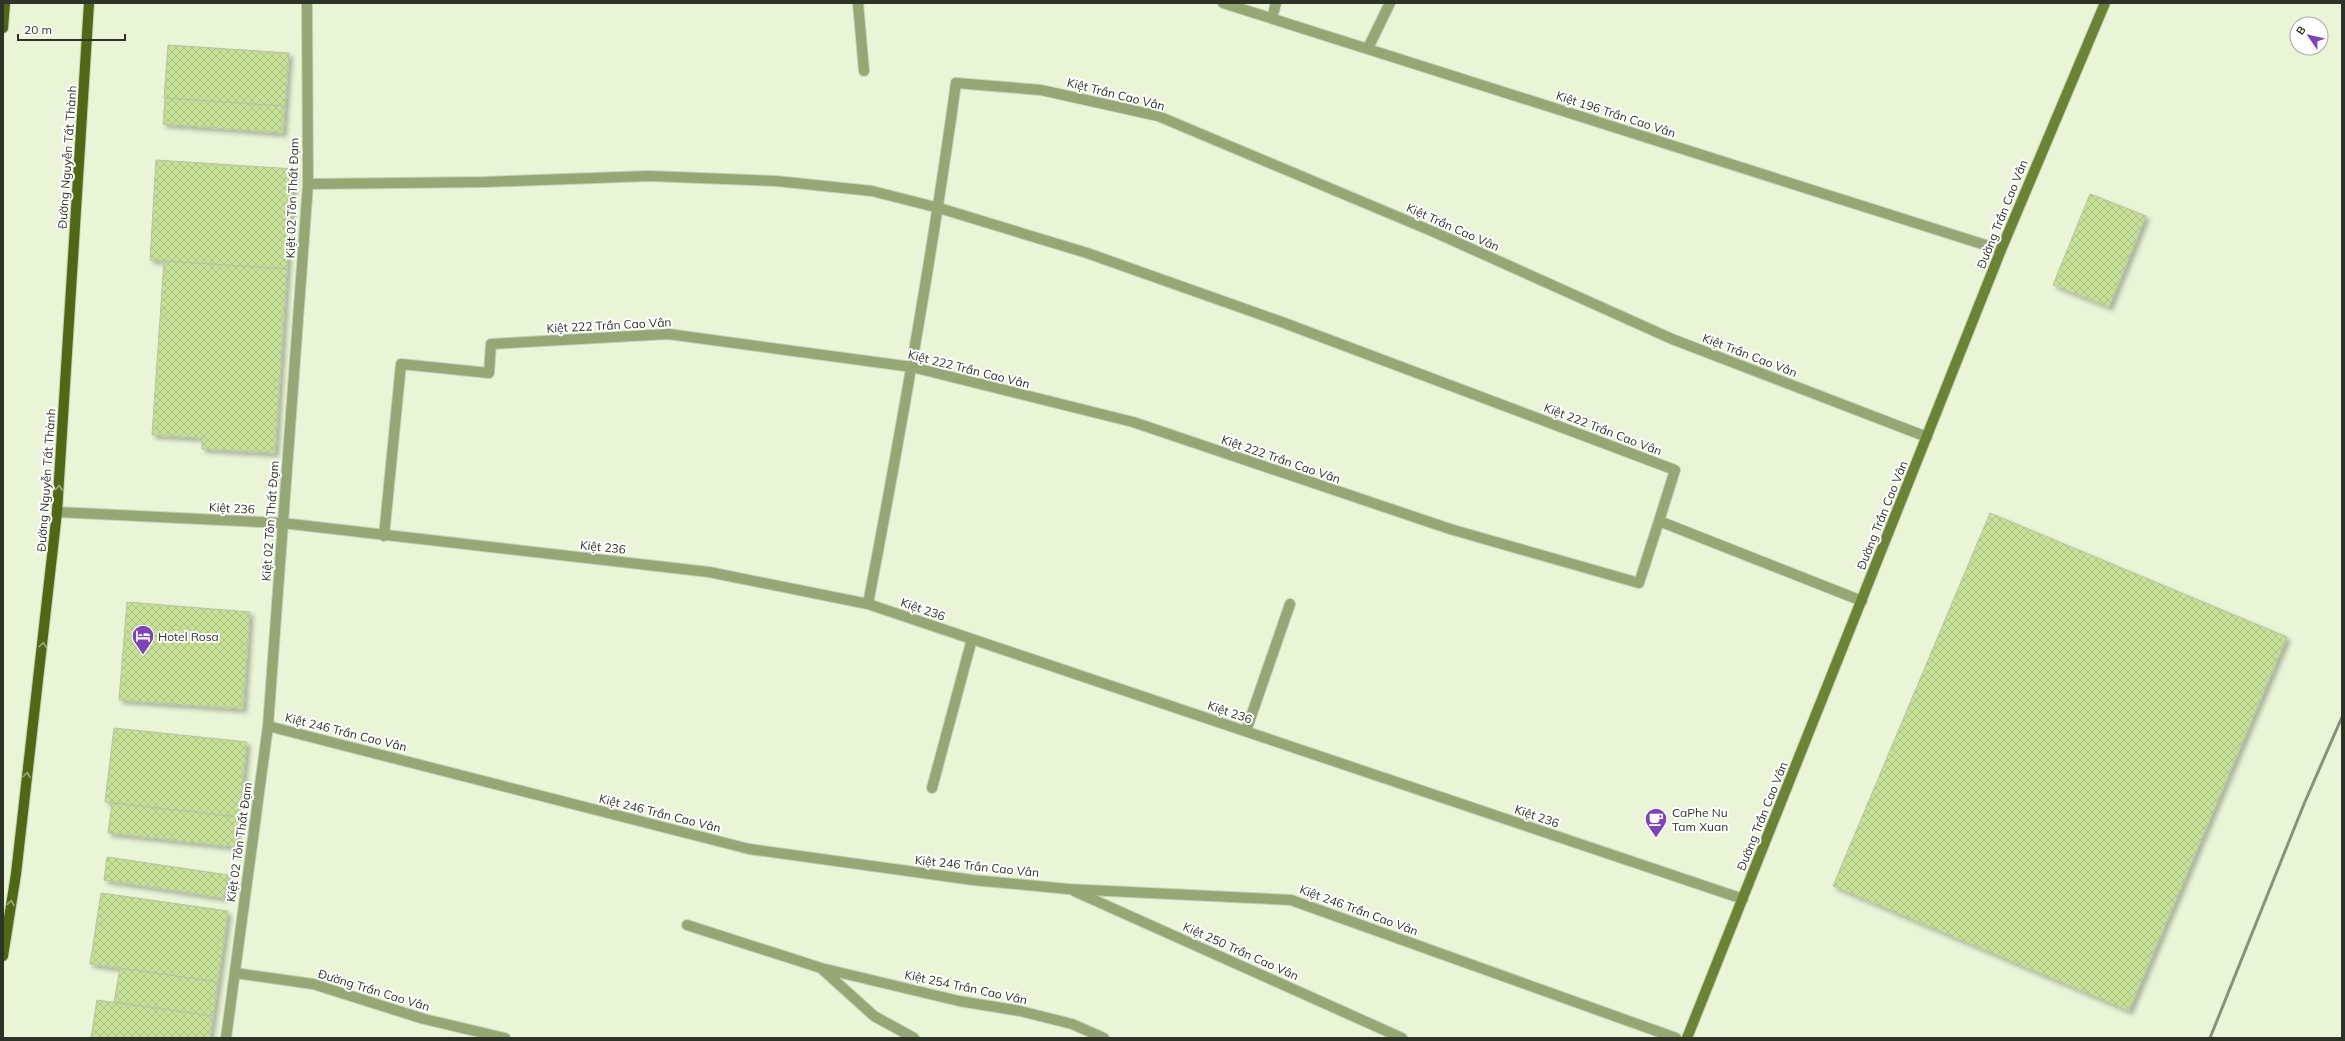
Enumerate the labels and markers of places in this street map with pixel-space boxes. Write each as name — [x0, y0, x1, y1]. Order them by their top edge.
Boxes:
hotel icon: Hotel Rosa — [130, 623, 156, 656]
place label: Hotel Rosa — [158, 629, 219, 644]
place label: CaPhe Nu Tam Xuan — [1672, 805, 1728, 834]
cafe icon: CaPhe Nu Tam Xuan — [1643, 806, 1669, 839]

